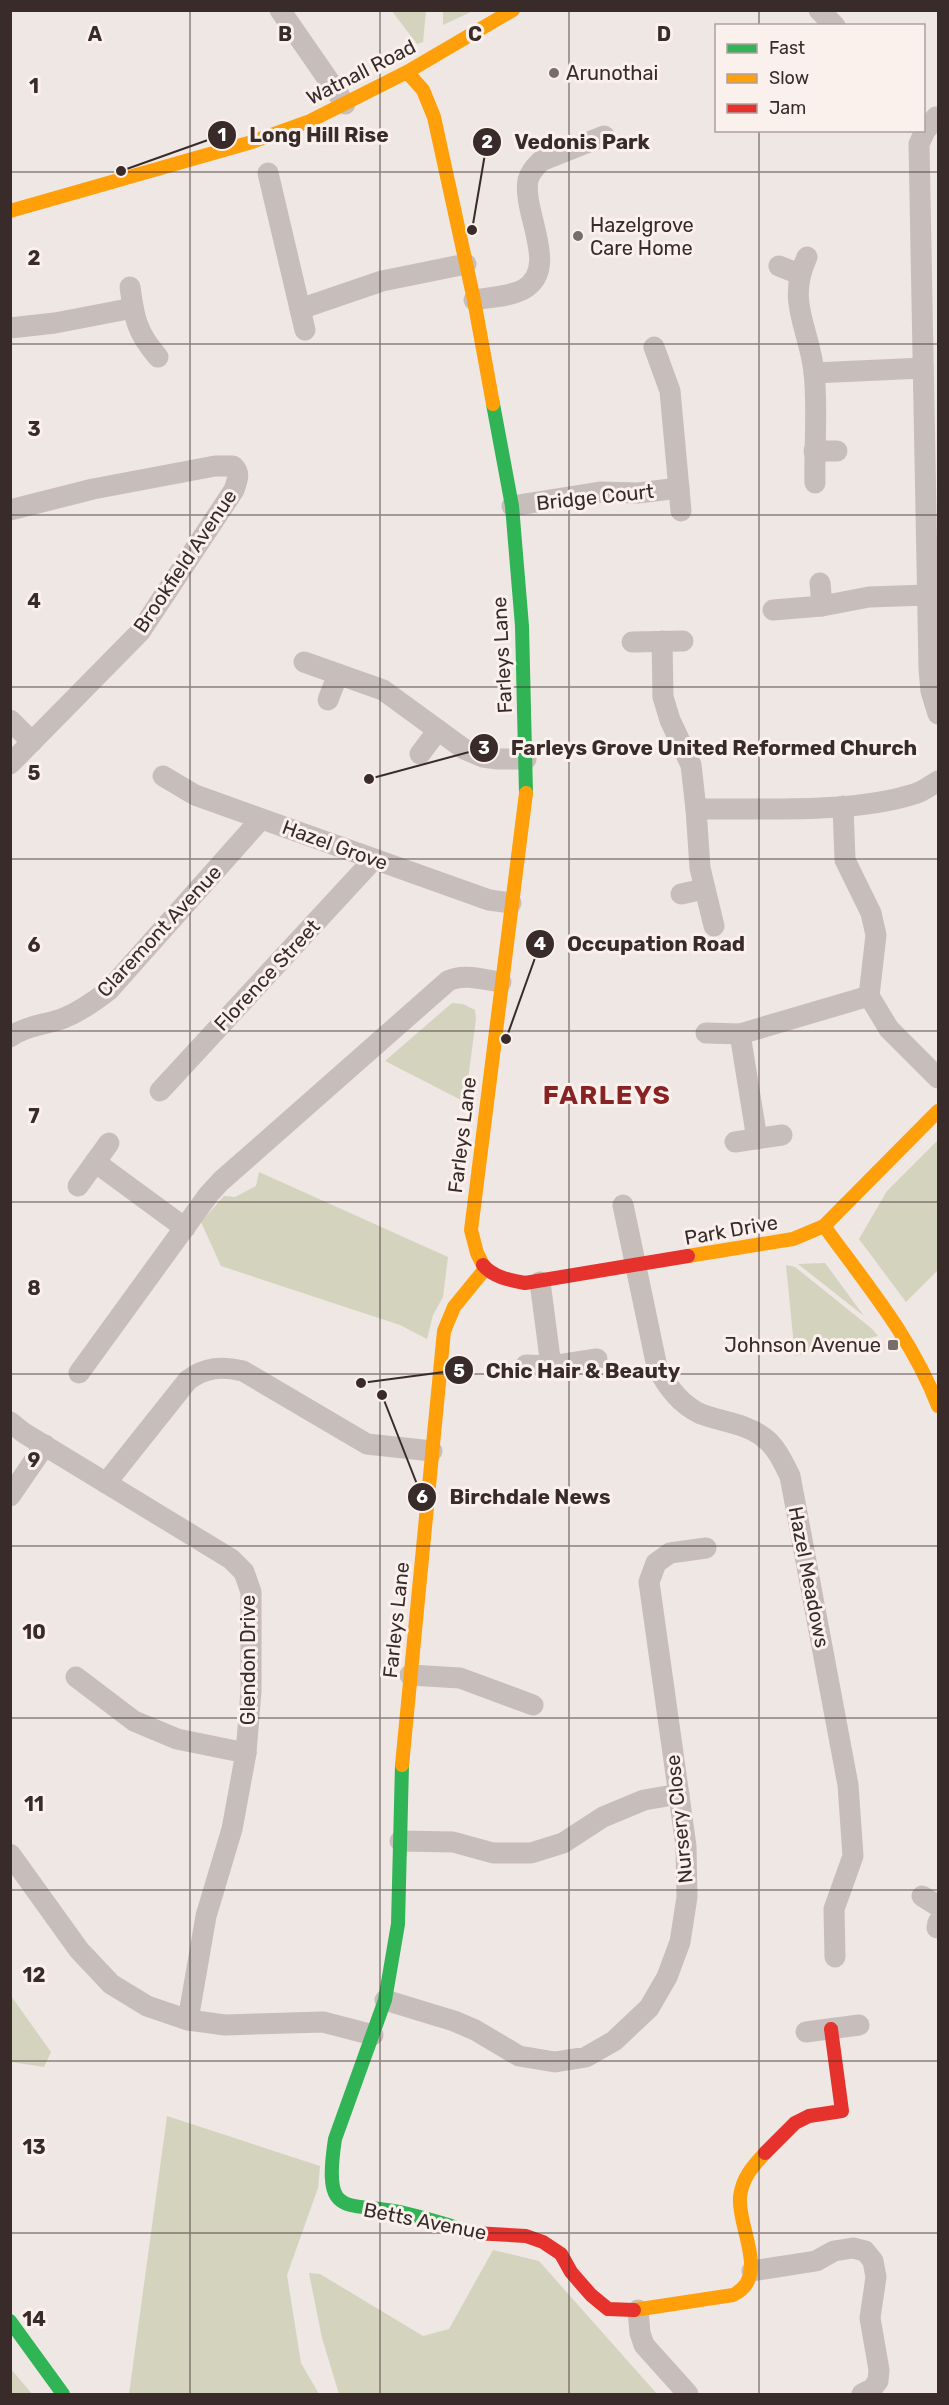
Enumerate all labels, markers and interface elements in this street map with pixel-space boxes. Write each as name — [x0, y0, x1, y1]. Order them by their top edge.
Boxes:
text: A — [88, 22, 103, 46]
text: B — [278, 22, 292, 46]
text: C — [468, 22, 482, 46]
text: D — [657, 22, 671, 46]
legend — [715, 24, 925, 132]
street label: Watnall Road — [302, 34, 420, 110]
text: Fast — [769, 37, 805, 59]
place label: Arunothai — [566, 61, 658, 85]
marker: Arunothai — [547, 66, 561, 80]
text: Slow — [769, 67, 809, 89]
text: 1 — [29, 74, 39, 98]
text: Jam — [769, 97, 806, 119]
callout: Long Hill Rise — [207, 116, 400, 155]
text: Long Hill Rise — [249, 122, 389, 147]
callout: Vedonis Park — [472, 122, 662, 161]
text: 1 — [218, 124, 226, 146]
text: Vedonis Park — [514, 129, 651, 154]
text: 2 — [481, 131, 493, 153]
place label: Hazelgrove Care Home — [590, 213, 694, 260]
marker: Hazelgrove Care Home — [571, 229, 585, 243]
text: 2 — [28, 246, 41, 270]
text: 3 — [27, 417, 41, 441]
street label: Bridge Court — [535, 479, 655, 515]
street label: Brookfield Avenue — [128, 485, 242, 637]
text: 4 — [27, 589, 41, 613]
street label: Farleys Lane — [487, 596, 517, 714]
callout: Farleys Grove United Reformed Church — [469, 728, 930, 767]
text: Farleys Grove United Reformed Church — [511, 735, 917, 760]
text: 3 — [478, 737, 490, 759]
text: 5 — [28, 761, 41, 785]
street label: Hazel Grove — [279, 815, 391, 875]
street label: Claremont Avenue — [92, 860, 226, 1002]
street label: Florence Street — [209, 914, 325, 1036]
callout: Occupation Road — [525, 925, 757, 964]
text: Occupation Road — [567, 931, 745, 956]
text: 6 — [27, 933, 41, 957]
text: 4 — [534, 933, 546, 955]
street label: Farleys Lane — [443, 1076, 481, 1194]
district label: FARLEYS — [543, 1080, 671, 1111]
text: 7 — [28, 1104, 40, 1128]
street label: Park Drive — [682, 1210, 780, 1250]
text: 8 — [27, 1276, 41, 1300]
place label: Johnson Avenue — [724, 1333, 881, 1357]
marker: Johnson Avenue — [886, 1338, 900, 1352]
callout: Chic Hair & Beauty — [444, 1351, 693, 1390]
text: Chic Hair & Beauty — [486, 1358, 681, 1383]
text: 5 — [453, 1360, 465, 1382]
text: 9 — [28, 1448, 41, 1472]
callout: Birchdale News — [407, 1477, 622, 1516]
text: Birchdale News — [449, 1484, 611, 1509]
text: 6 — [416, 1486, 428, 1508]
street label: Hazel Meadows — [784, 1504, 834, 1650]
street label: Farleys Lane — [378, 1561, 414, 1679]
street label: Glendon Drive — [236, 1595, 260, 1725]
text: 10 — [22, 1620, 46, 1644]
street label: Nursery Close — [660, 1754, 698, 1884]
text: 11 — [24, 1792, 44, 1816]
text: 12 — [23, 1963, 45, 1987]
text: 13 — [22, 2135, 46, 2159]
street label: Betts Avenue — [361, 2197, 489, 2245]
text: 14 — [22, 2307, 46, 2331]

